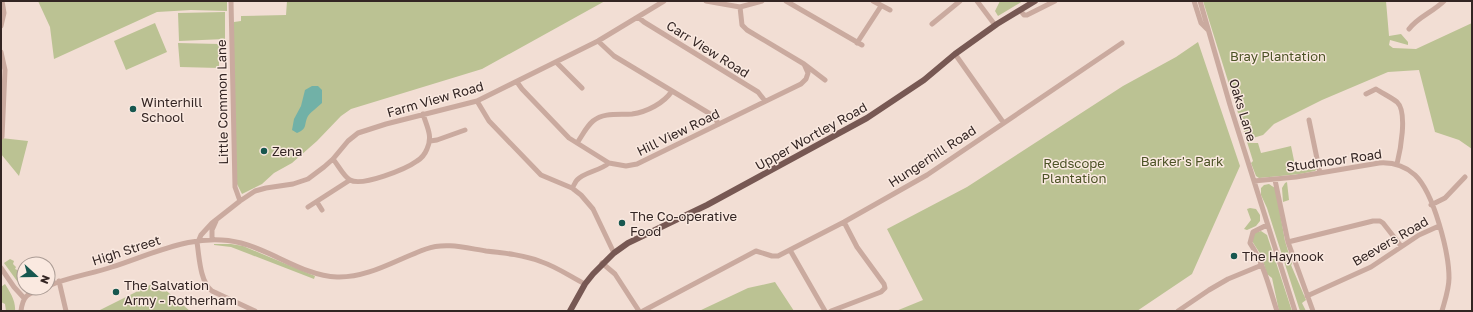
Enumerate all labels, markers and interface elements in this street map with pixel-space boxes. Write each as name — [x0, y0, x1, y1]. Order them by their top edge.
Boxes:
street label: Carr View Road — [664, 17, 752, 81]
street label: Little Common Lane — [213, 39, 231, 165]
park label: Bray Plantation — [1230, 48, 1326, 64]
street label: Oaks Lane — [1226, 77, 1260, 143]
street label: Farm View Road — [385, 78, 485, 120]
place label: Winterhill School — [141, 94, 202, 125]
street label: Upper Wortley Road — [752, 99, 870, 173]
marker: Winterhill School — [128, 104, 138, 114]
street label: Hill View Road — [634, 105, 722, 159]
street label: Hungerhill Road — [885, 122, 979, 190]
place label: Zena — [272, 143, 302, 159]
street label: Studmoor Road — [1285, 145, 1383, 175]
marker: Zena — [259, 146, 269, 156]
park label: Barker's Park — [1141, 153, 1224, 169]
park label: Redscope Plantation — [1042, 155, 1106, 186]
place label: The Co-operative Food — [630, 208, 737, 239]
street label: Beevers Road — [1349, 213, 1431, 269]
marker: The Co-operative Food — [617, 218, 627, 228]
street label: High Street — [90, 231, 162, 269]
place label: The Haynook — [1242, 248, 1325, 264]
marker: The Haynook — [1229, 251, 1239, 261]
north arrow — [16, 256, 56, 296]
text: N — [38, 274, 53, 286]
place label: The Salvation Army - Rotherham — [124, 277, 237, 308]
marker: The Salvation Army - Rotherham — [111, 287, 121, 297]

